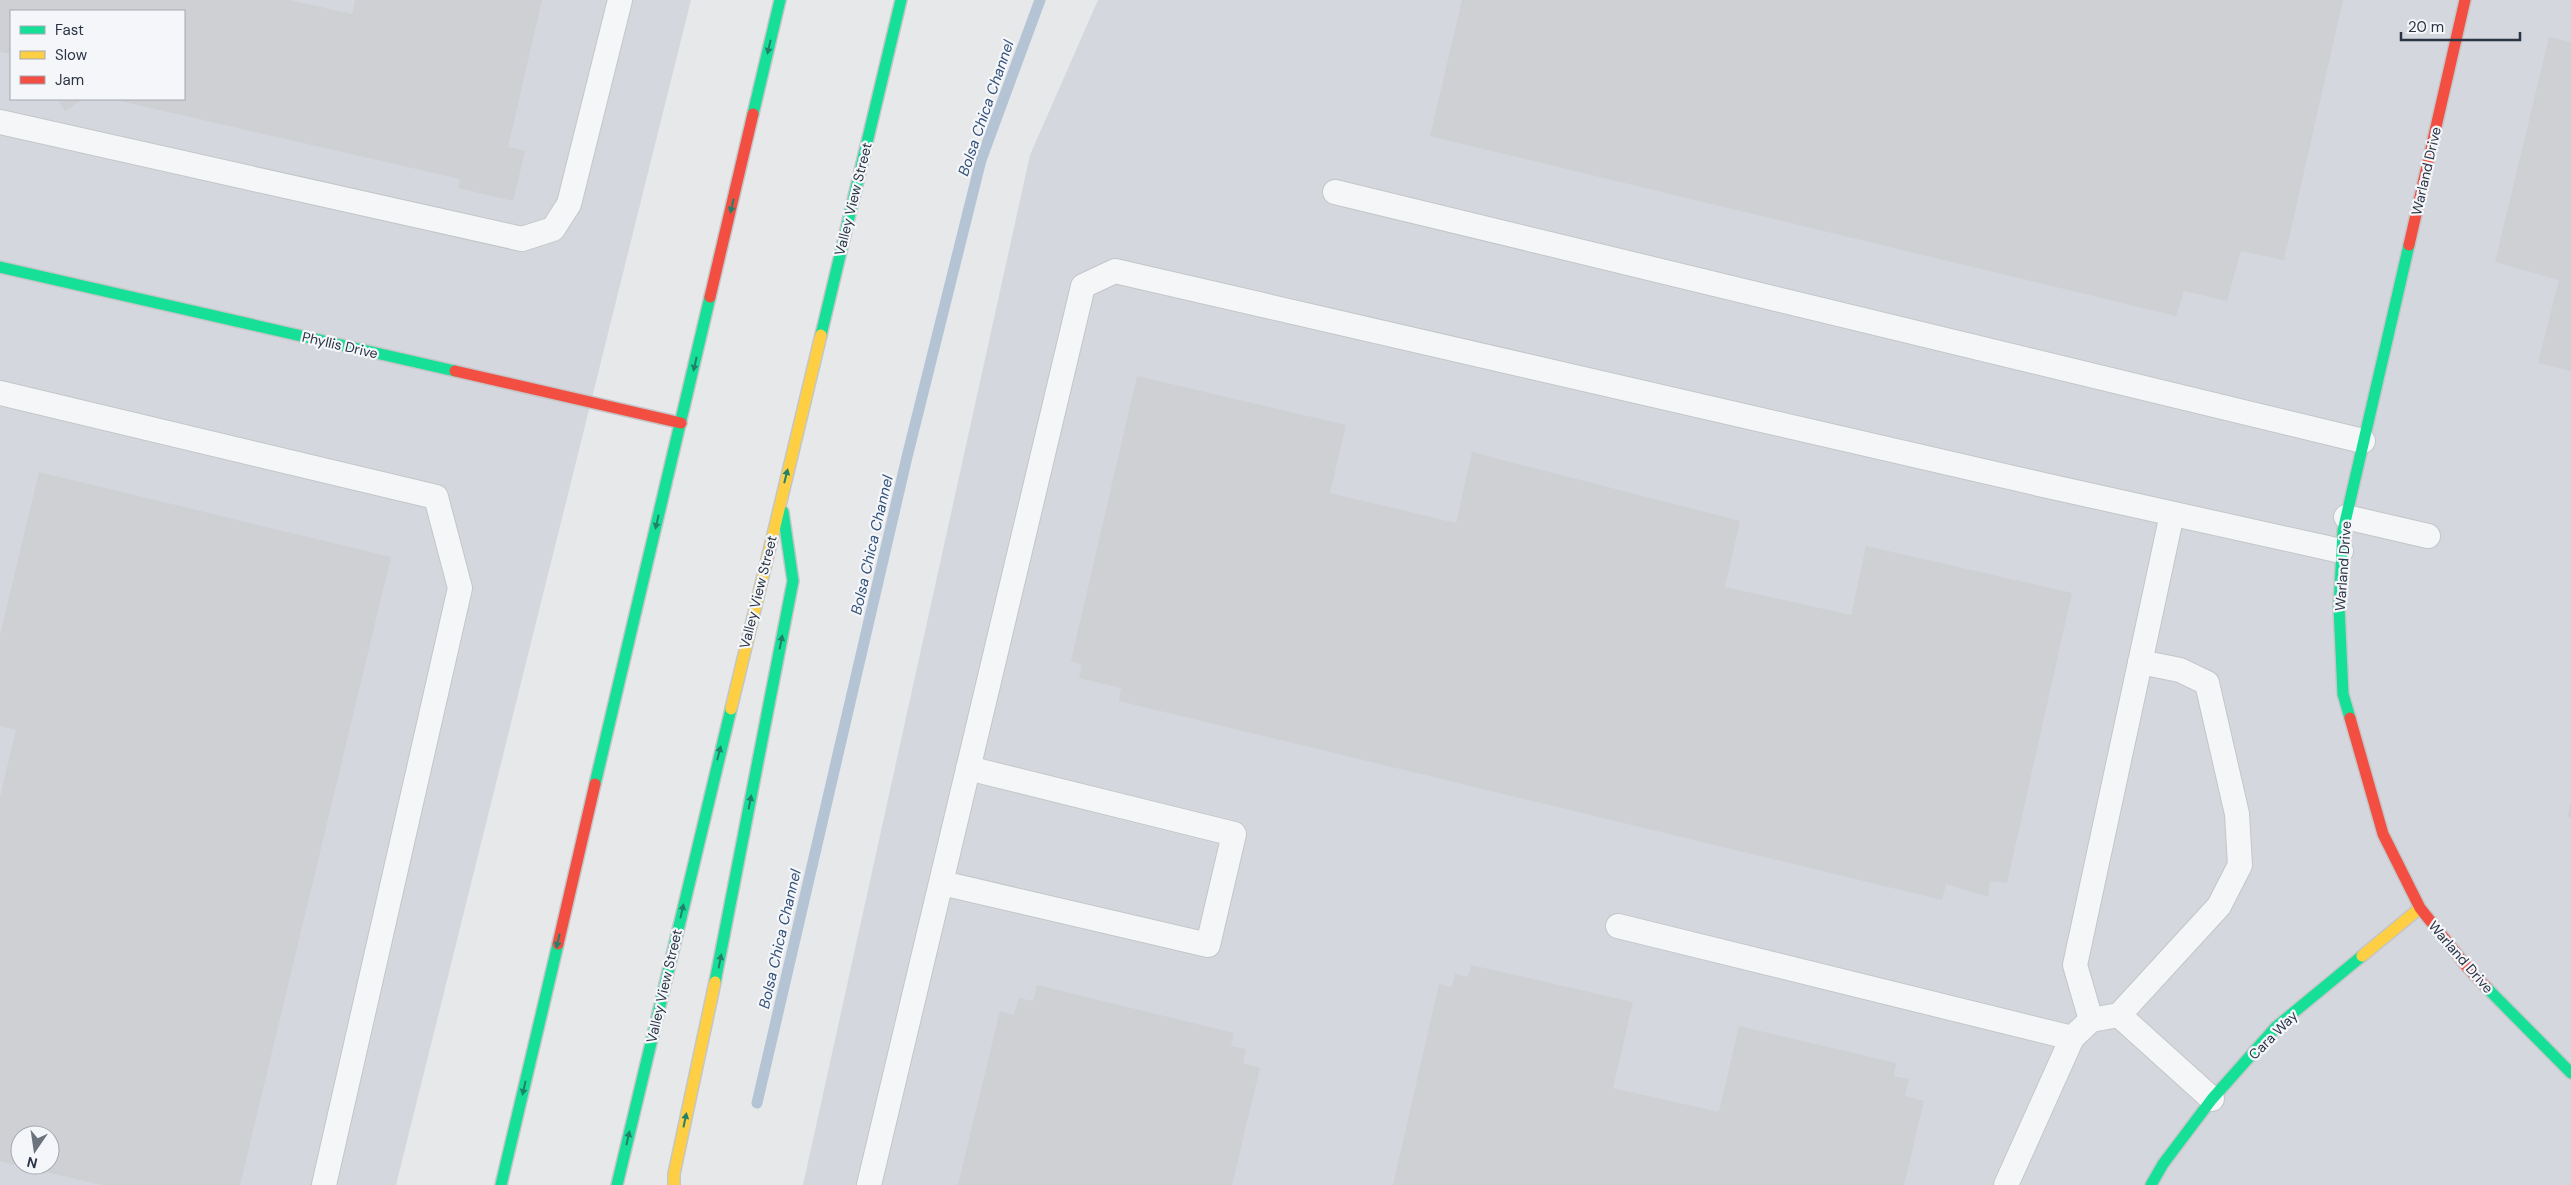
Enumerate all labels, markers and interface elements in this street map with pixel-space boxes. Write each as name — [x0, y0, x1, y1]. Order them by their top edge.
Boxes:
legend — [10, 10, 185, 100]
scale bar — [2401, 10, 2520, 42]
text: 20 m — [2408, 17, 2444, 37]
text: Fast — [55, 20, 84, 40]
water label: Bolsa Chica Channel — [953, 37, 1019, 179]
one-way arrow — [765, 40, 773, 55]
text: Slow — [55, 45, 88, 65]
text: Jam — [55, 70, 84, 90]
street label: Warland Drive — [2407, 125, 2445, 217]
street label: Valley View Street — [830, 140, 876, 258]
one-way arrow — [728, 198, 736, 213]
street label: Phyllis Drive — [300, 328, 380, 362]
one-way arrow — [691, 356, 699, 371]
one-way arrow — [782, 469, 790, 484]
water label: Bolsa Chica Channel — [846, 473, 898, 617]
one-way arrow — [653, 514, 661, 529]
street label: Warland Drive — [2331, 520, 2355, 612]
street label: Valley View Street — [735, 533, 781, 651]
one-way arrow — [777, 634, 785, 650]
one-way arrow — [715, 746, 723, 761]
one-way arrow — [747, 793, 755, 809]
water label: Bolsa Chica Channel — [754, 867, 806, 1011]
one-way arrow — [678, 904, 686, 919]
street label: Warland Drive — [2425, 917, 2497, 997]
street label: Valley View Street — [642, 927, 686, 1045]
one-way arrow — [554, 934, 562, 949]
one-way arrow — [716, 953, 724, 969]
street label: Cara Way — [2245, 1006, 2302, 1063]
one-way arrow — [520, 1080, 528, 1095]
one-way arrow — [682, 1112, 690, 1128]
north arrow — [10, 1125, 60, 1175]
one-way arrow — [624, 1130, 632, 1145]
text: N — [25, 1153, 39, 1173]

